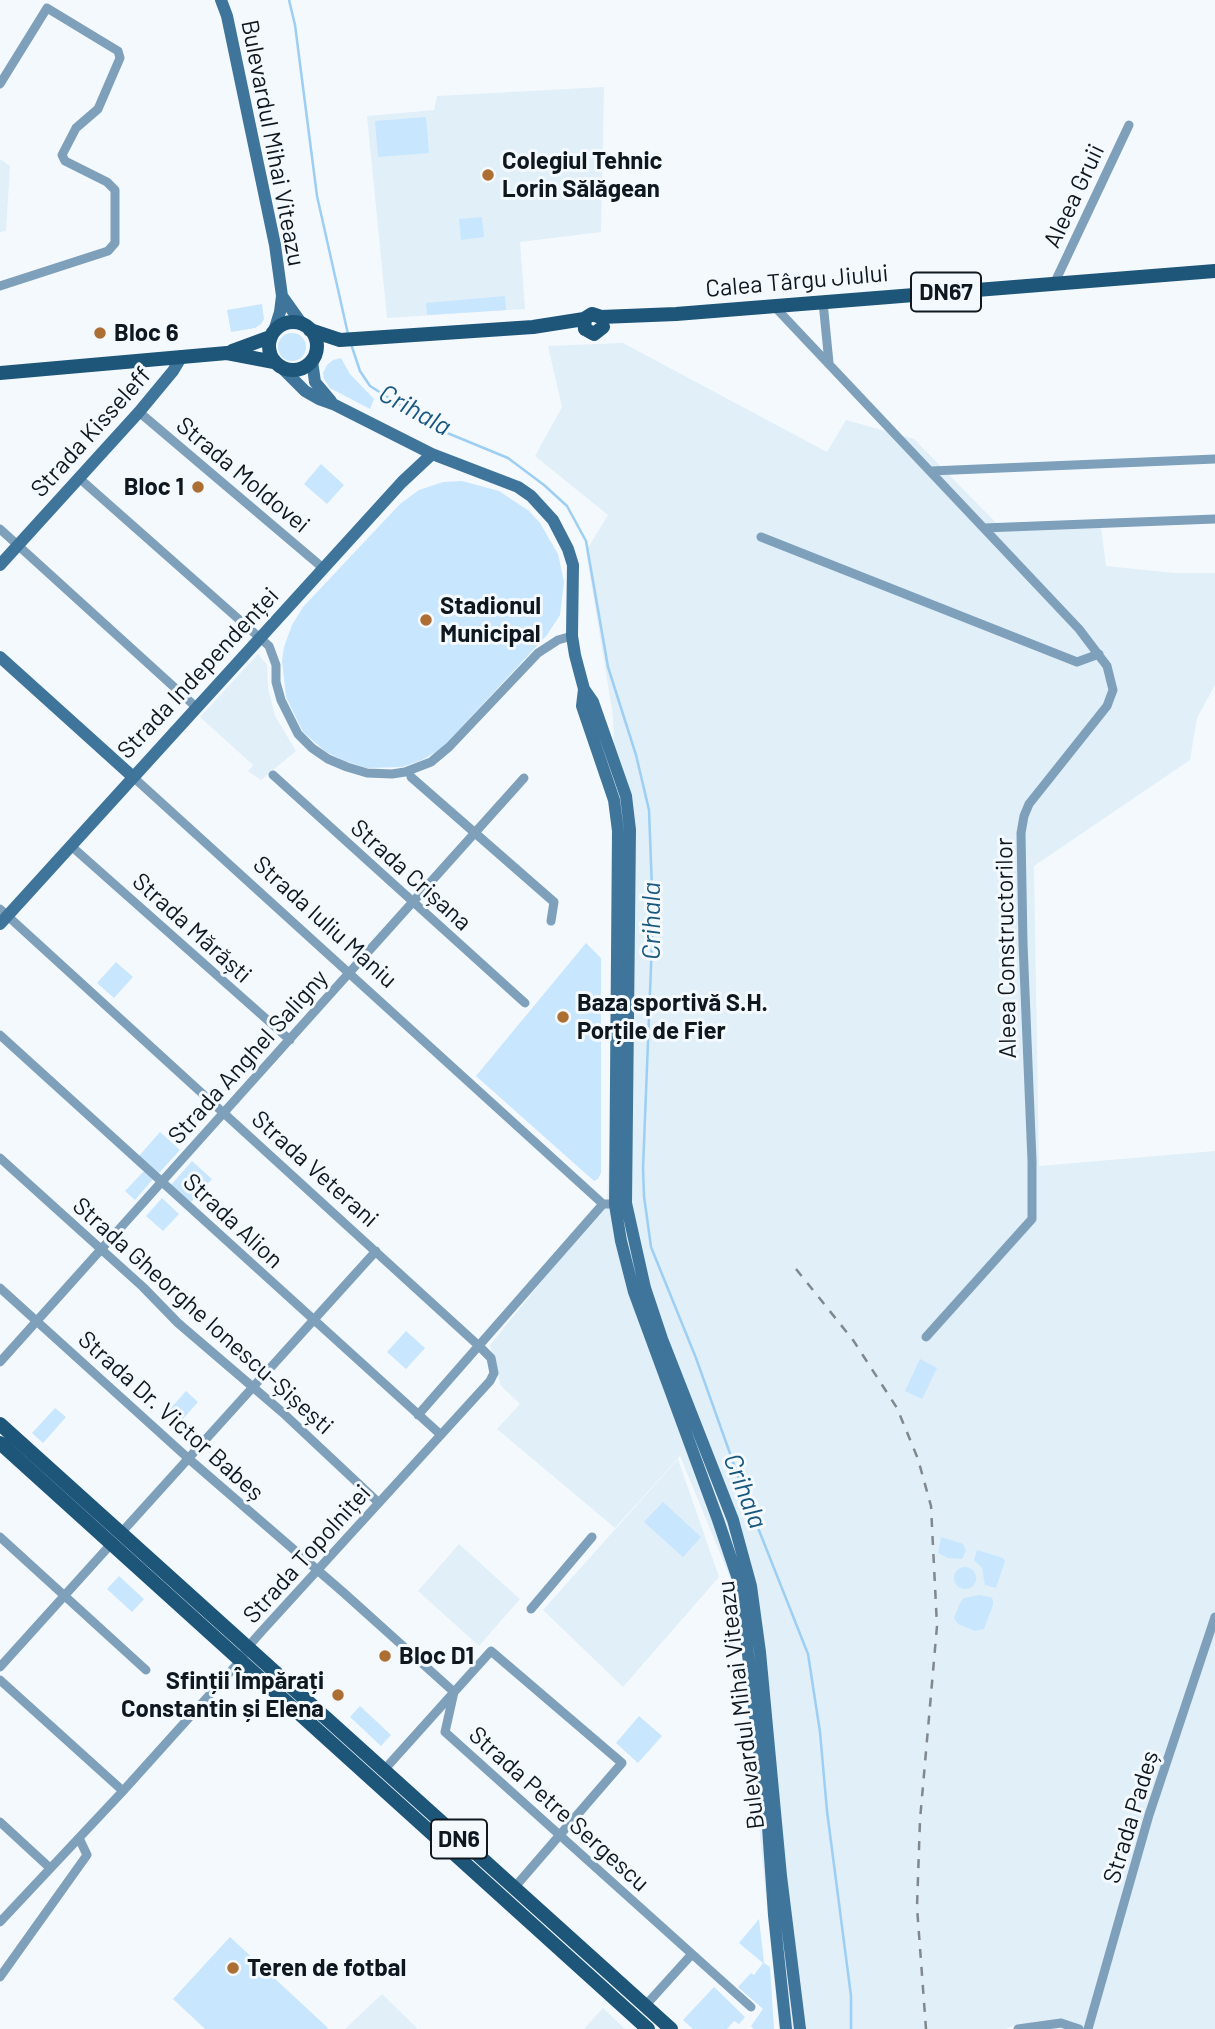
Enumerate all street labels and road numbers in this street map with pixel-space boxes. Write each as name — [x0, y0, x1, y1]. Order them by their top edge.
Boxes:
street label: Bulevardul Mihai Viteazu — [235, 17, 311, 269]
street label: Aleea Gruii — [1037, 140, 1111, 252]
street label: Calea Târgu Jiului — [704, 259, 890, 303]
road number: DN67 — [911, 272, 981, 312]
street label: Strada Kisseleff — [25, 361, 157, 503]
street label: Strada Moldovei — [170, 411, 316, 539]
street label: Strada Independenței — [111, 581, 285, 765]
street label: Strada Crișana — [345, 813, 477, 937]
street label: Aleea Constructorilor — [990, 837, 1022, 1059]
street label: Strada Iuliu Maniu — [247, 850, 403, 994]
street label: Strada Mărăști — [126, 867, 258, 989]
street label: Strada Anghel Saligny — [162, 964, 334, 1150]
street label: Strada Veterani — [246, 1105, 384, 1233]
street label: Strada Alion — [177, 1167, 289, 1275]
street label: Strada Gheorghe Ionescu-Șișești — [67, 1191, 339, 1441]
street label: Strada Dr. Victor Babeș — [72, 1325, 270, 1507]
street label: Strada Topolniței — [237, 1479, 377, 1629]
street label: Bulevardul Mihai Viteazu — [711, 1579, 771, 1831]
street label: Strada Petre Sergescu — [463, 1720, 655, 1898]
street label: Strada Padeș — [1097, 1747, 1165, 1887]
road number: DN6 — [431, 1820, 487, 1858]

